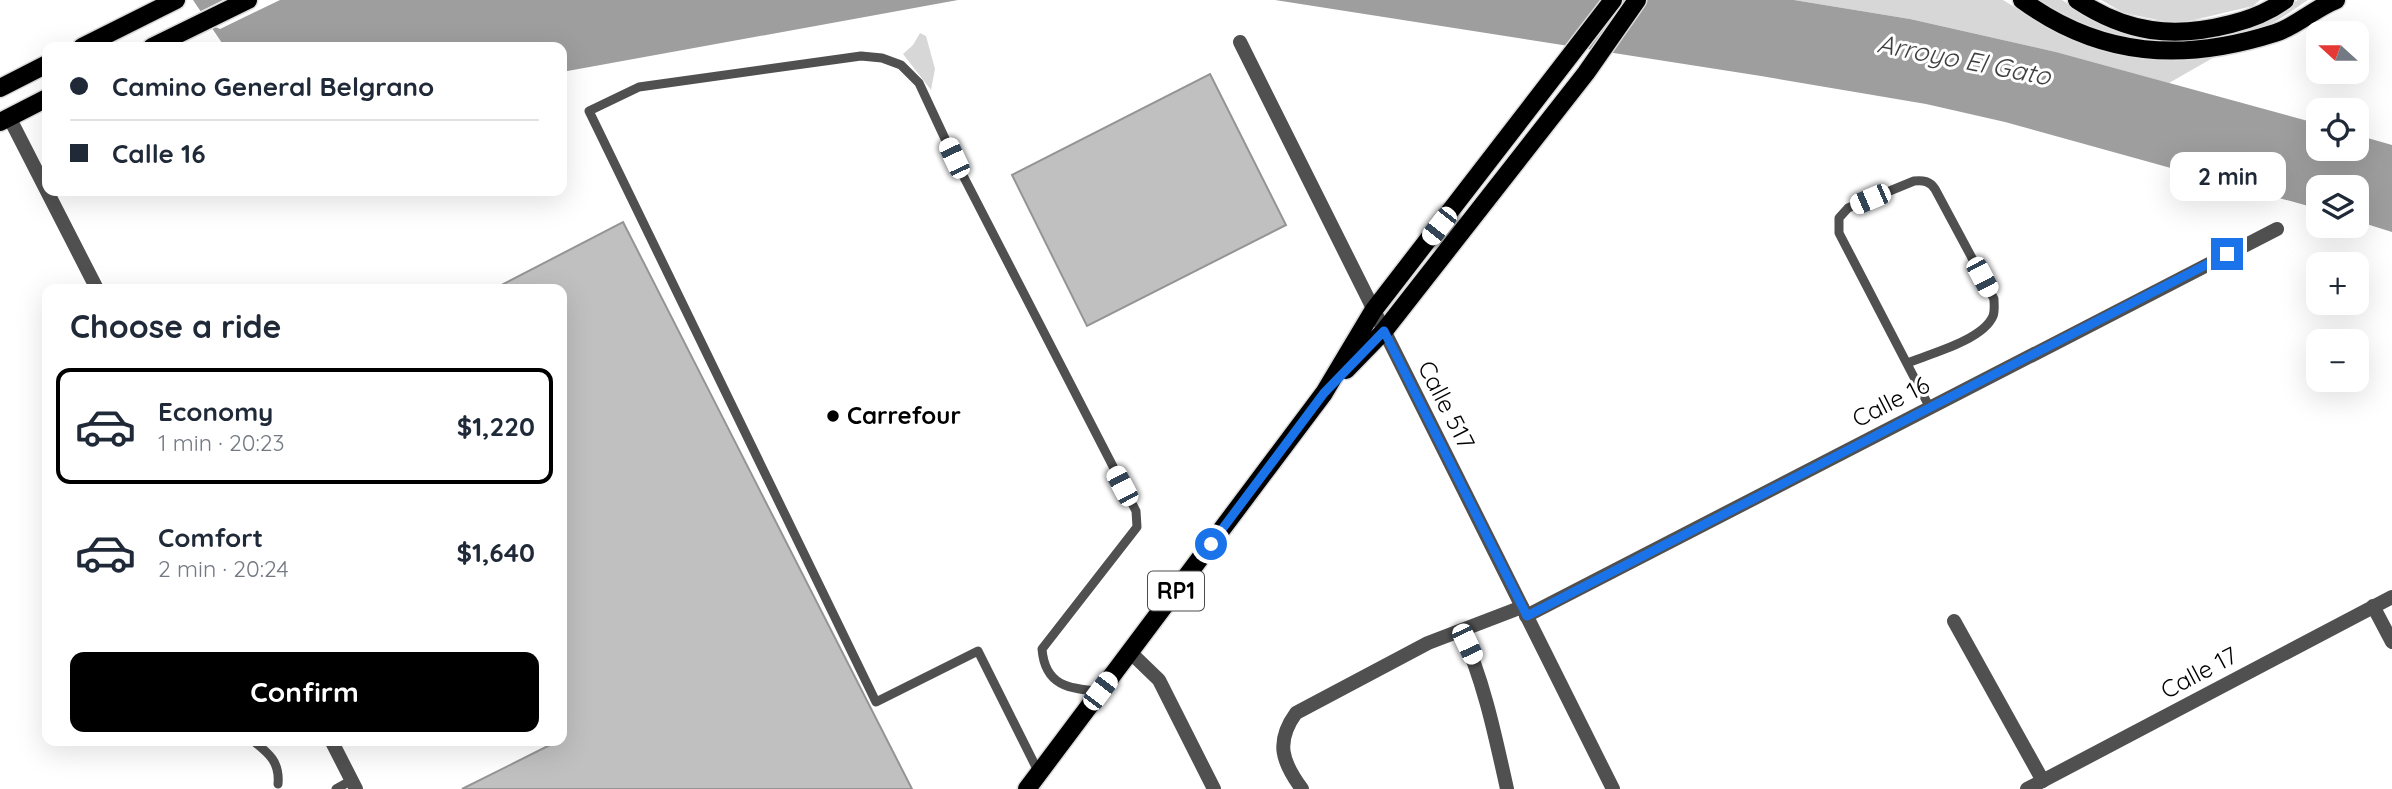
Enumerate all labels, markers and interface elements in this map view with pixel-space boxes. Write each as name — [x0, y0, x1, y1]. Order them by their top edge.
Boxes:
north arrow — [2306, 21, 2370, 84]
map controls — [2306, 21, 2369, 392]
water label: Arroyo El Gato — [1875, 27, 2055, 93]
text: Camino General Belgrano — [112, 70, 434, 103]
button: locate — [2306, 98, 2369, 161]
car — [936, 135, 973, 181]
text: Calle 16 — [112, 137, 206, 170]
callout: 2 min — [2169, 152, 2285, 202]
text: 2 min — [2198, 162, 2258, 191]
button: layers — [2306, 175, 2369, 238]
car — [1847, 181, 1894, 217]
car — [1418, 203, 1461, 249]
route end — [2211, 238, 2243, 270]
button: + — [2306, 252, 2369, 315]
car — [1963, 254, 2002, 300]
text: Choose a ride — [70, 306, 282, 346]
button: − — [2306, 329, 2369, 392]
street label: Calle 517 — [1412, 355, 1482, 454]
street label: Calle 16 — [1847, 369, 1934, 433]
icon: car — [74, 395, 137, 458]
text: Economy — [158, 395, 273, 428]
place label: Carrefour — [847, 400, 961, 430]
marker: Carrefour — [825, 408, 841, 424]
text: $1,220 — [457, 410, 535, 443]
text: 1 min · 20:23 — [158, 428, 285, 457]
car — [1103, 463, 1142, 509]
icon: car — [74, 521, 137, 584]
text: Comfort — [158, 521, 263, 554]
route start — [1195, 528, 1227, 560]
text: $1,640 — [457, 536, 535, 569]
text: 2 min · 20:24 — [158, 554, 289, 583]
road number: RP1 — [1148, 572, 1204, 610]
car — [1449, 621, 1486, 667]
street label: Calle 17 — [2155, 640, 2242, 705]
button: Confirm — [70, 652, 539, 732]
car — [1079, 668, 1122, 714]

